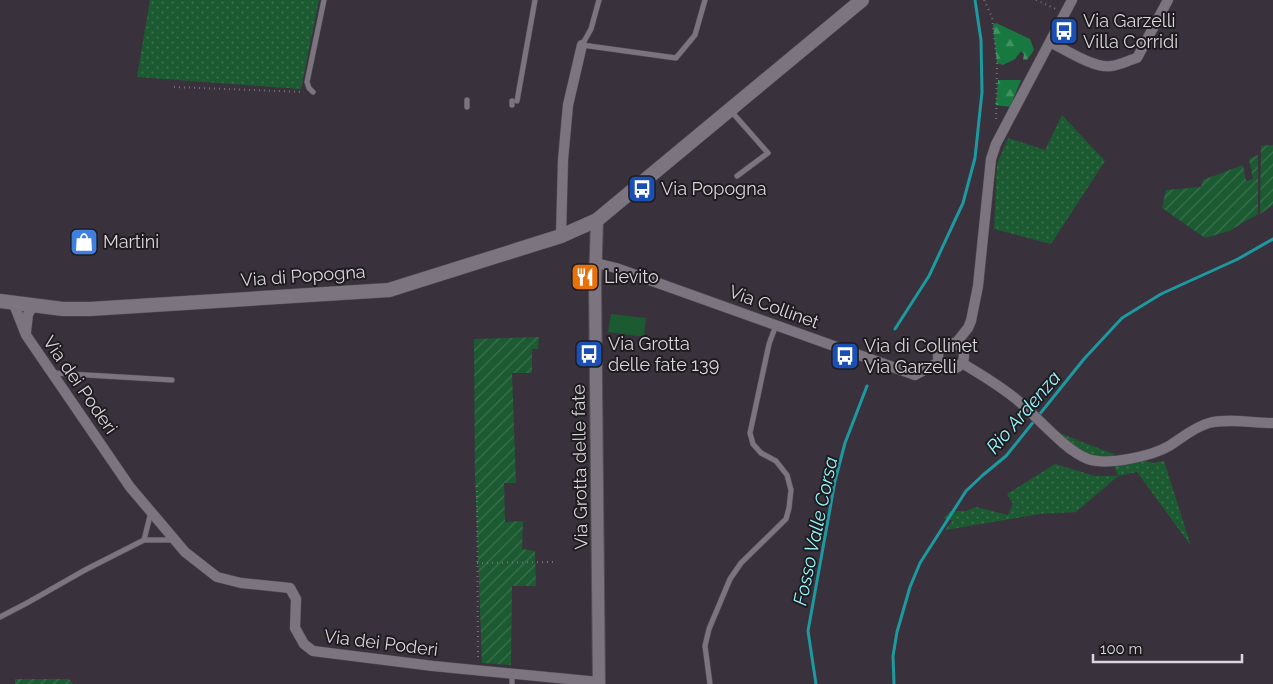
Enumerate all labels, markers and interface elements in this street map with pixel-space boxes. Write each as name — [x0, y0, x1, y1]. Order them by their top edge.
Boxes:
place label: Via Garzelli Villa Corridi — [1083, 10, 1178, 52]
bus stop icon: Via Garzelli Villa Corridi — [1049, 16, 1079, 46]
bus stop icon: Via Popogna — [627, 174, 657, 204]
place label: Via Popogna — [661, 178, 767, 199]
shop icon: Martini — [69, 227, 99, 257]
place label: Martini — [103, 231, 159, 252]
street label: Via di Popogna — [240, 261, 366, 290]
restaurant icon: Lievito — [570, 262, 600, 292]
place label: Lievito — [604, 266, 659, 287]
street label: Via Collinet — [726, 281, 822, 333]
street label: Via dei Poderi — [39, 332, 122, 438]
place label: Via Grotta delle fate 139 — [608, 333, 719, 375]
place label: Via di Collinet Via Garzelli — [864, 335, 978, 377]
bus stop icon: Via Grotta delle fate 139 — [574, 339, 604, 369]
bus stop icon: Via di Collinet Via Garzelli — [830, 341, 860, 371]
water label: Rio Ardenza — [981, 366, 1065, 458]
street label: Via Grotta delle fate — [568, 384, 591, 550]
water label: Fosso Valle Corsa — [789, 455, 841, 607]
street label: Via dei Poderi — [323, 625, 439, 660]
scale bar — [1093, 632, 1242, 664]
text: 100 m — [1100, 640, 1142, 658]

